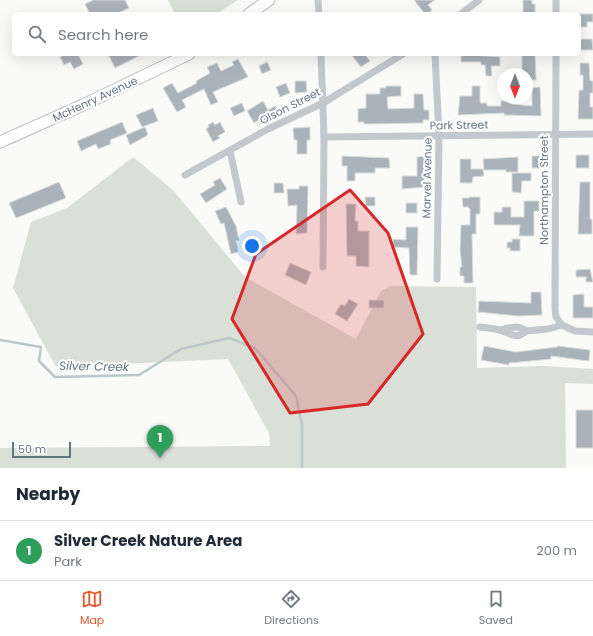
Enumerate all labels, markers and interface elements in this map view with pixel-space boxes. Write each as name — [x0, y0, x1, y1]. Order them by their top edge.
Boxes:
search box — [12, 12, 581, 56]
icon: search — [26, 23, 48, 45]
text: Search here — [58, 24, 148, 45]
north arrow — [497, 68, 533, 104]
street label: McHenry Avenue — [50, 72, 140, 126]
street label: Olson Street — [257, 84, 323, 128]
street label: Park Street — [430, 116, 488, 134]
street label: Northampton Street — [536, 135, 552, 245]
street label: Marvel Avenue — [418, 137, 436, 219]
your location — [242, 236, 262, 256]
water label: Silver Creek — [59, 357, 130, 375]
pin: 1 — [147, 425, 173, 458]
scale bar — [12, 440, 71, 459]
text: 50 m — [18, 441, 46, 457]
text: Nearby — [16, 482, 80, 506]
text: Silver Creek Nature Area — [54, 530, 243, 551]
text: 1 — [27, 541, 31, 560]
text: 200 m — [536, 541, 577, 560]
text: Park — [54, 552, 82, 571]
tab: Map — [80, 588, 104, 629]
tab: Directions — [264, 588, 319, 629]
tab: Saved — [479, 588, 513, 629]

